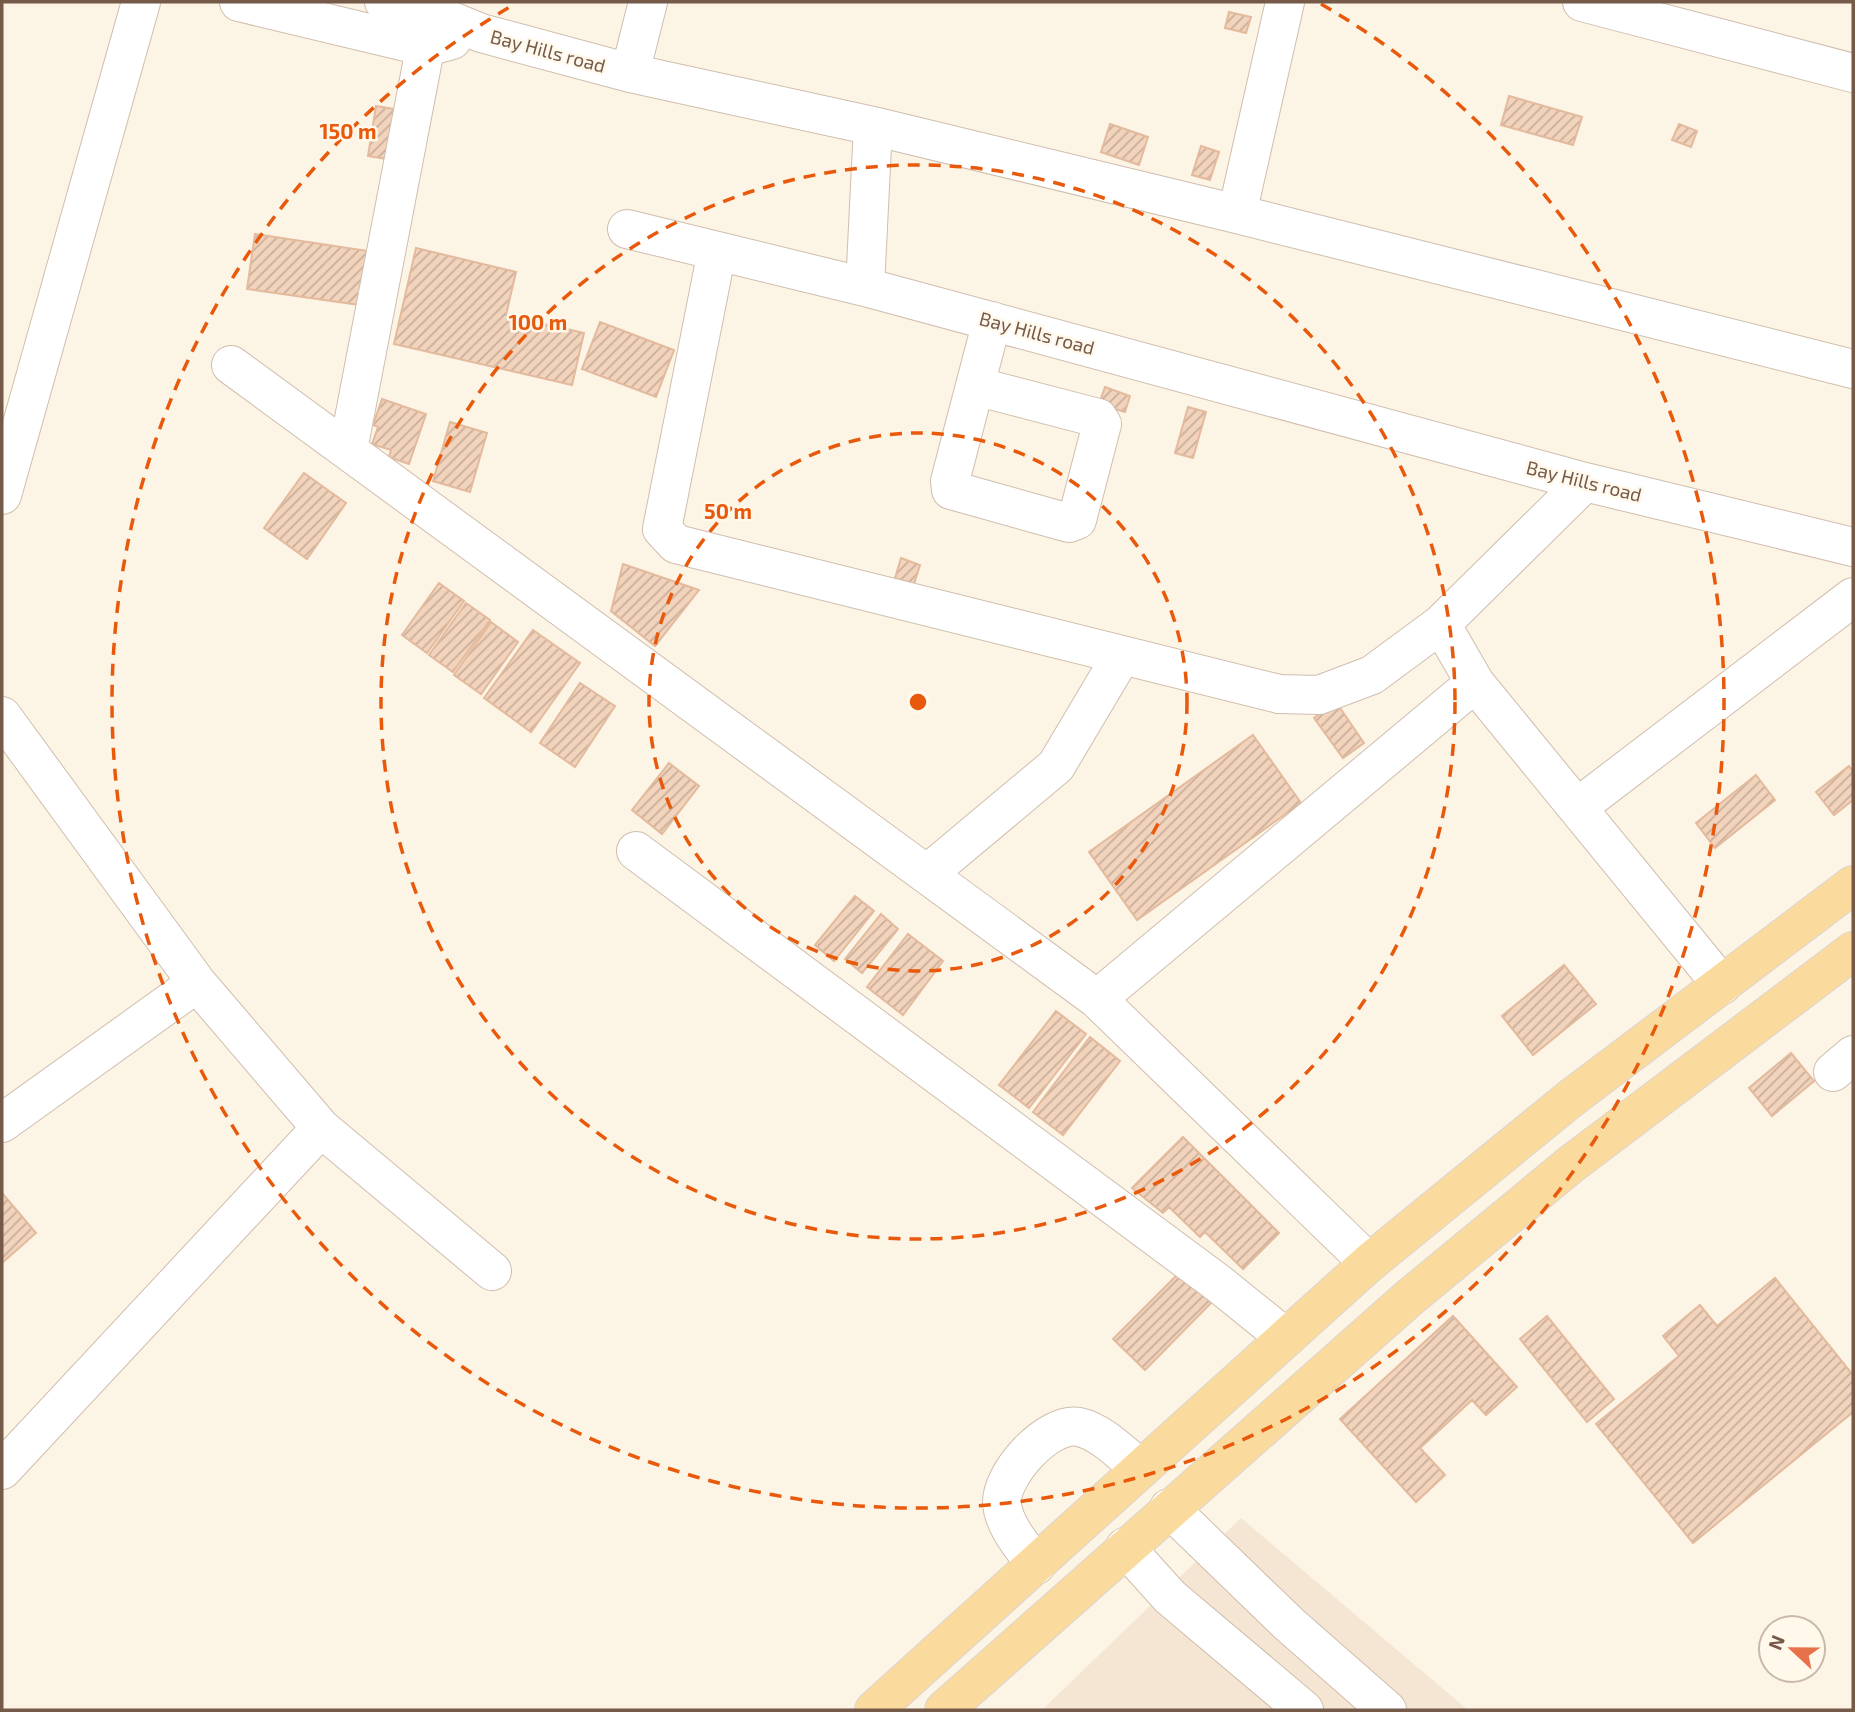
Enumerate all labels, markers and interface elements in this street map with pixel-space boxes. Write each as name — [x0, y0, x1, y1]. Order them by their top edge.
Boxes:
street label: Bay Hills road — [488, 24, 608, 77]
text: 150 m — [320, 118, 376, 143]
street label: Bay Hills road — [977, 306, 1097, 359]
text: 100 m — [509, 309, 567, 334]
street label: Bay Hills road — [1524, 455, 1644, 506]
text: 50 m — [704, 498, 752, 523]
centre of rings — [906, 690, 930, 714]
north arrow — [1757, 1614, 1827, 1684]
text: N — [1763, 1632, 1789, 1653]

